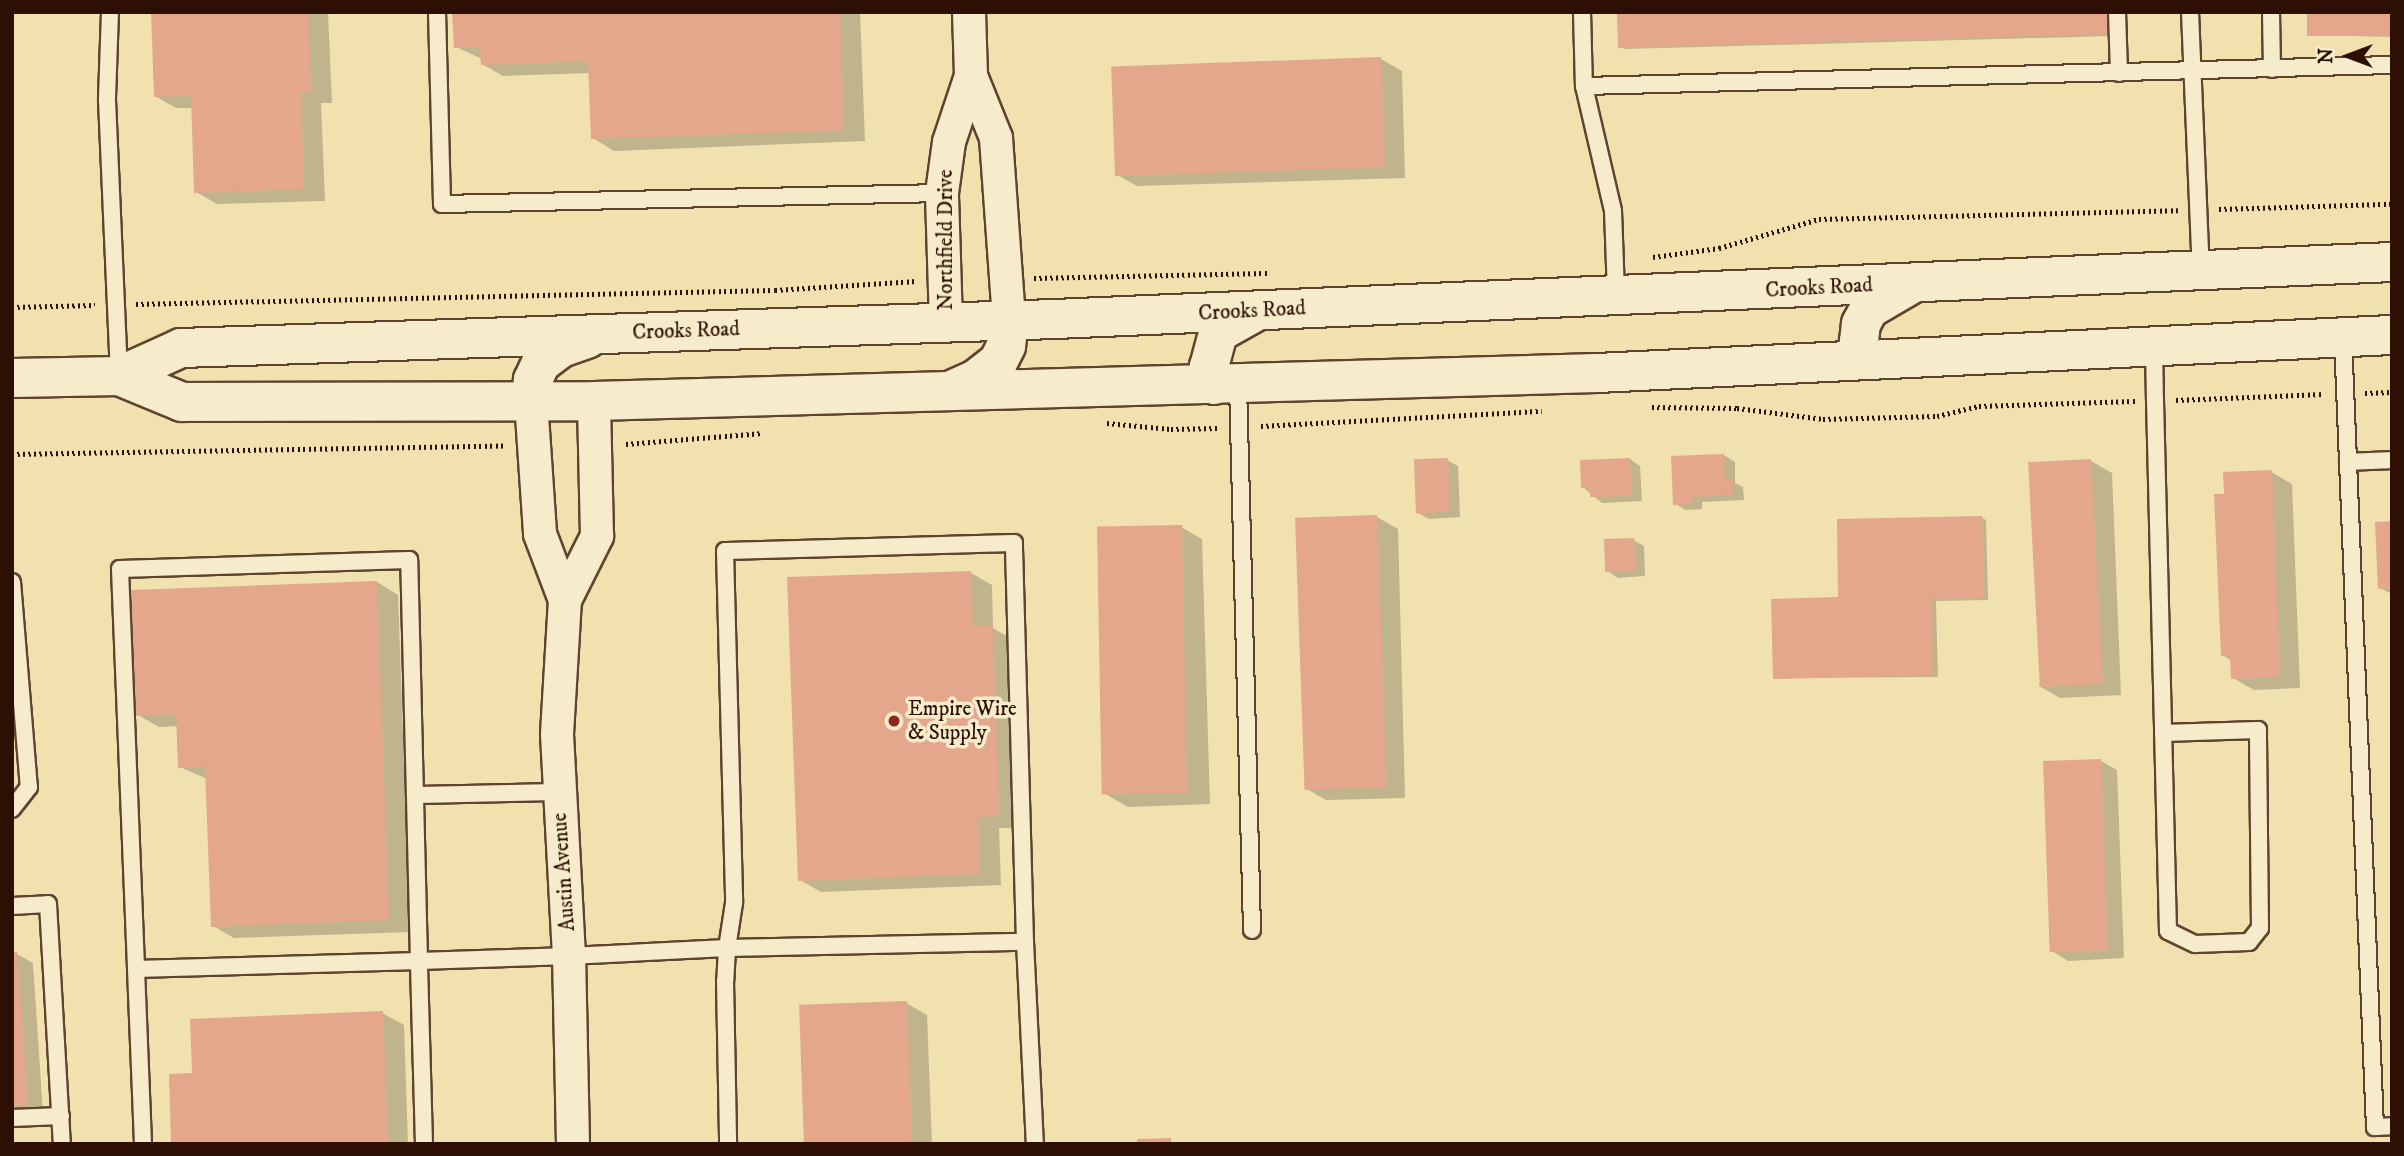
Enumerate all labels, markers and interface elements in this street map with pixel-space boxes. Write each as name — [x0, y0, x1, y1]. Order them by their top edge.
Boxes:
north arrow — [2313, 21, 2383, 91]
text: N — [2315, 48, 2338, 64]
street label: Northfield Drive — [933, 169, 959, 311]
street label: Crooks Road — [1765, 273, 1873, 303]
street label: Crooks Road — [1198, 296, 1306, 326]
street label: Crooks Road — [632, 317, 740, 345]
place label: Empire Wire & Supply — [908, 696, 1017, 746]
marker: Empire Wire & Supply — [886, 713, 902, 729]
street label: Austin Avenue — [547, 812, 581, 932]

